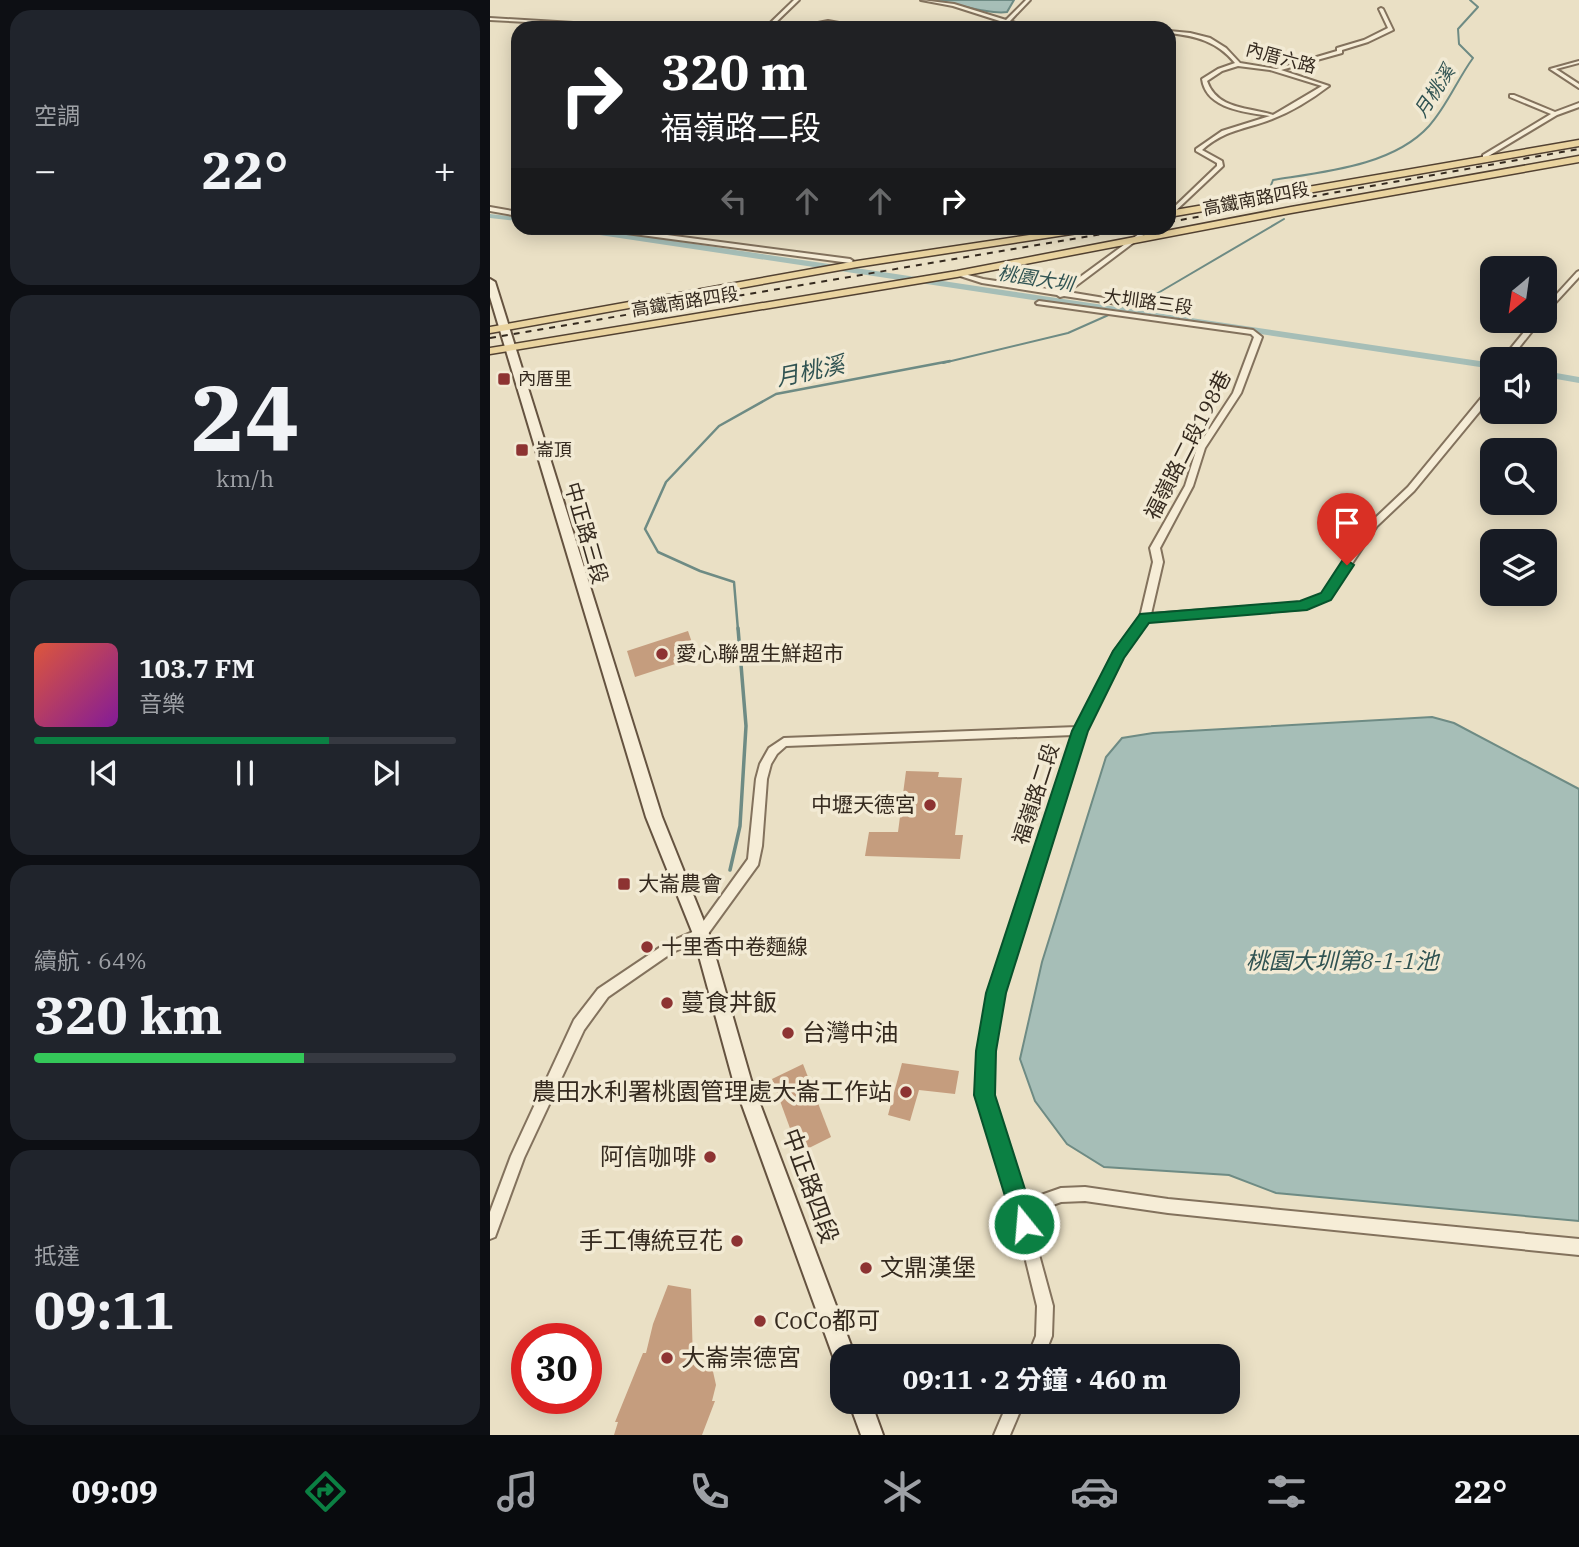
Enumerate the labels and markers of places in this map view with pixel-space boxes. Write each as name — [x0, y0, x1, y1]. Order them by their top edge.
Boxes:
place label: 內厝里 — [518, 367, 572, 390]
marker: 內厝里 — [496, 371, 512, 387]
place label: 崙頂 — [536, 438, 572, 461]
marker: 崙頂 — [514, 442, 530, 458]
pin — [1317, 493, 1377, 565]
place label: 愛心聯盟生鮮超市 — [676, 639, 844, 667]
marker: 愛心聯盟生鮮超市 — [654, 646, 670, 662]
place label: 中壢天德宮 — [811, 790, 916, 818]
marker: 中壢天德宮 — [922, 797, 938, 813]
place label: 大崙農會 — [638, 869, 722, 897]
marker: 大崙農會 — [616, 876, 632, 892]
place label: 十里香中卷麵線 — [661, 932, 808, 960]
marker: 十里香中卷麵線 — [639, 939, 655, 955]
place label: 蔓食丼飯 — [681, 986, 777, 1018]
marker: 蔓食丼飯 — [659, 995, 675, 1011]
place label: 台灣中油 — [802, 1016, 898, 1048]
marker: 台灣中油 — [780, 1025, 796, 1041]
place label: 農田水利署桃園管理處大崙工作站 — [532, 1075, 892, 1107]
marker: 農田水利署桃園管理處大崙工作站 — [898, 1084, 914, 1100]
place label: 阿信咖啡 — [600, 1140, 696, 1172]
marker: 阿信咖啡 — [702, 1149, 718, 1165]
place label: 手工傳統豆花 — [579, 1224, 723, 1256]
marker: 手工傳統豆花 — [729, 1233, 745, 1249]
place label: 文鼎漢堡 — [880, 1251, 976, 1283]
marker: 文鼎漢堡 — [858, 1260, 874, 1276]
place label: CoCo都可 — [774, 1304, 880, 1336]
marker: CoCo都可 — [752, 1313, 768, 1329]
place label: 大崙崇德宮 — [681, 1341, 801, 1373]
marker: 大崙崇德宮 — [659, 1350, 675, 1366]

